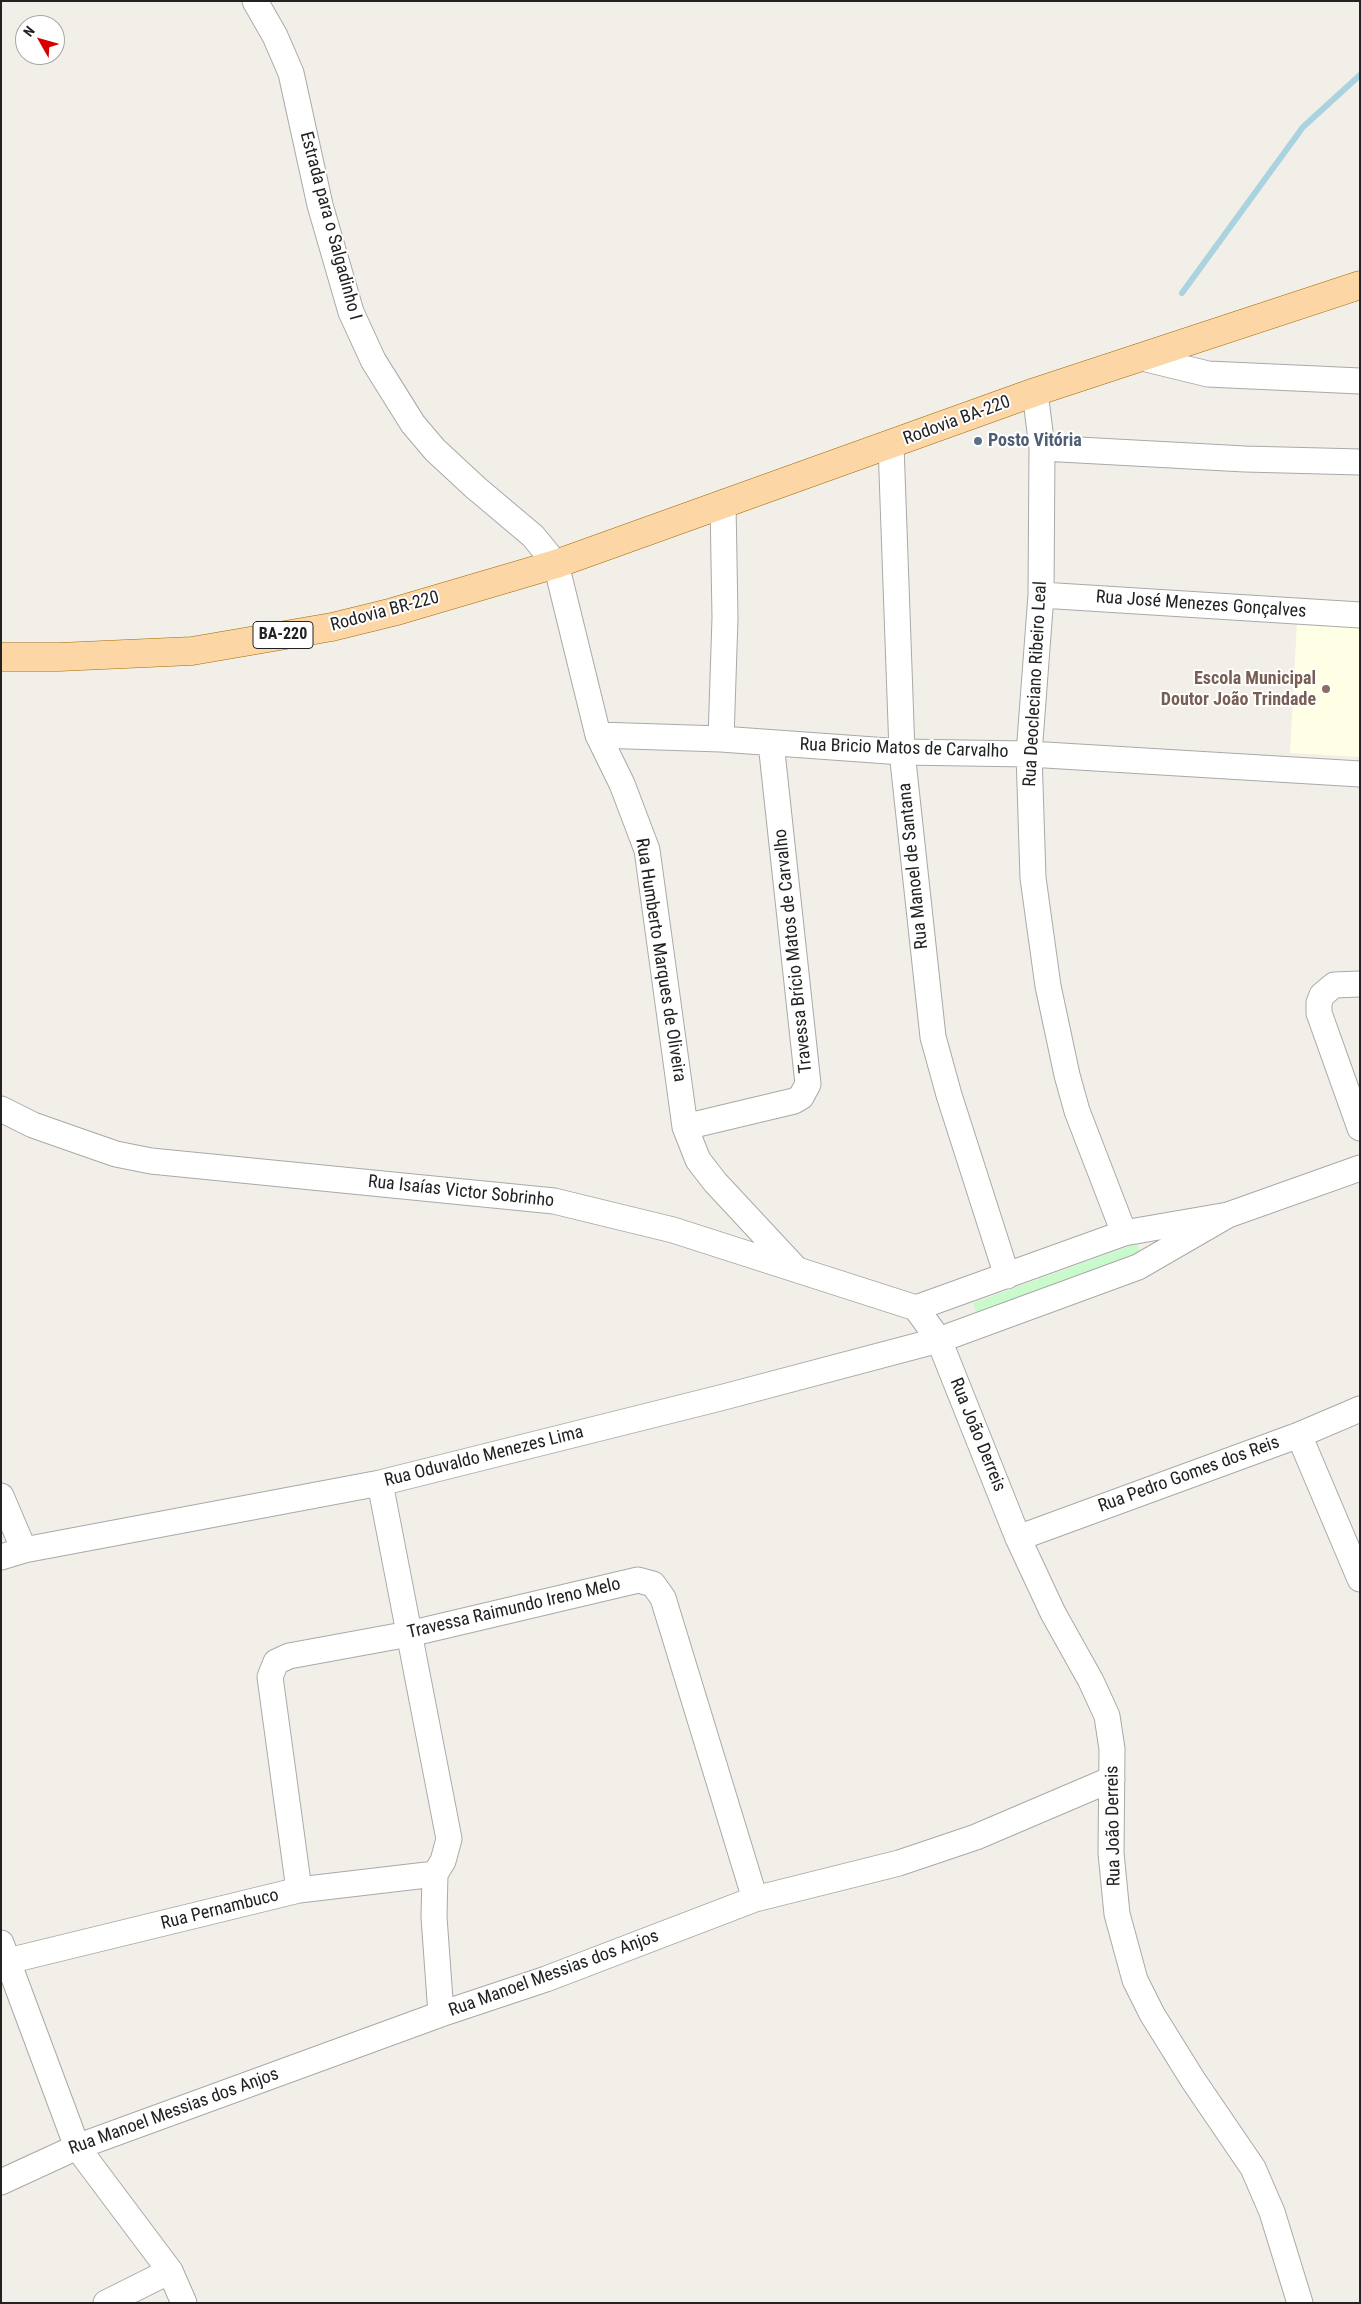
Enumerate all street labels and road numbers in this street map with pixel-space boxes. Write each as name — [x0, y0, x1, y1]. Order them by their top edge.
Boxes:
street label: Estrada para o Salgadinho I — [294, 129, 366, 323]
street label: Rodovia BA-220 — [901, 392, 1013, 450]
street label: Rua Deocleciano Ribeiro Leal — [1020, 581, 1052, 787]
street label: Rodovia BR-220 — [328, 587, 442, 637]
street label: Rua José Menezes Gonçalves — [1095, 587, 1307, 623]
road number: BA-220 — [253, 622, 313, 648]
street label: Rua Bricio Matos de Carvalho — [799, 735, 1009, 763]
street label: Rua Manoel de Santana — [895, 782, 933, 950]
street label: Travessa Brício Matos de Carvalho — [770, 828, 818, 1074]
street label: Rua Humberto Marques de Oliveira — [630, 837, 690, 1083]
street label: Rua Isaías Victor Sobrinho — [367, 1171, 555, 1213]
street label: Rua João Derreis — [944, 1375, 1010, 1495]
street label: Rua Oduvaldo Menezes Lima — [382, 1422, 586, 1492]
street label: Rua Pedro Gomes dos Reis — [1095, 1432, 1283, 1518]
street label: Travessa Raimundo Ireno Melo — [405, 1574, 623, 1644]
street label: Rua João Derreis — [1102, 1765, 1126, 1887]
street label: Rua Pernambuco — [159, 1885, 281, 1935]
street label: Rua Manoel Messias dos Anjos — [446, 1926, 662, 2022]
street label: Rua Manoel Messias dos Anjos — [66, 2064, 282, 2160]

